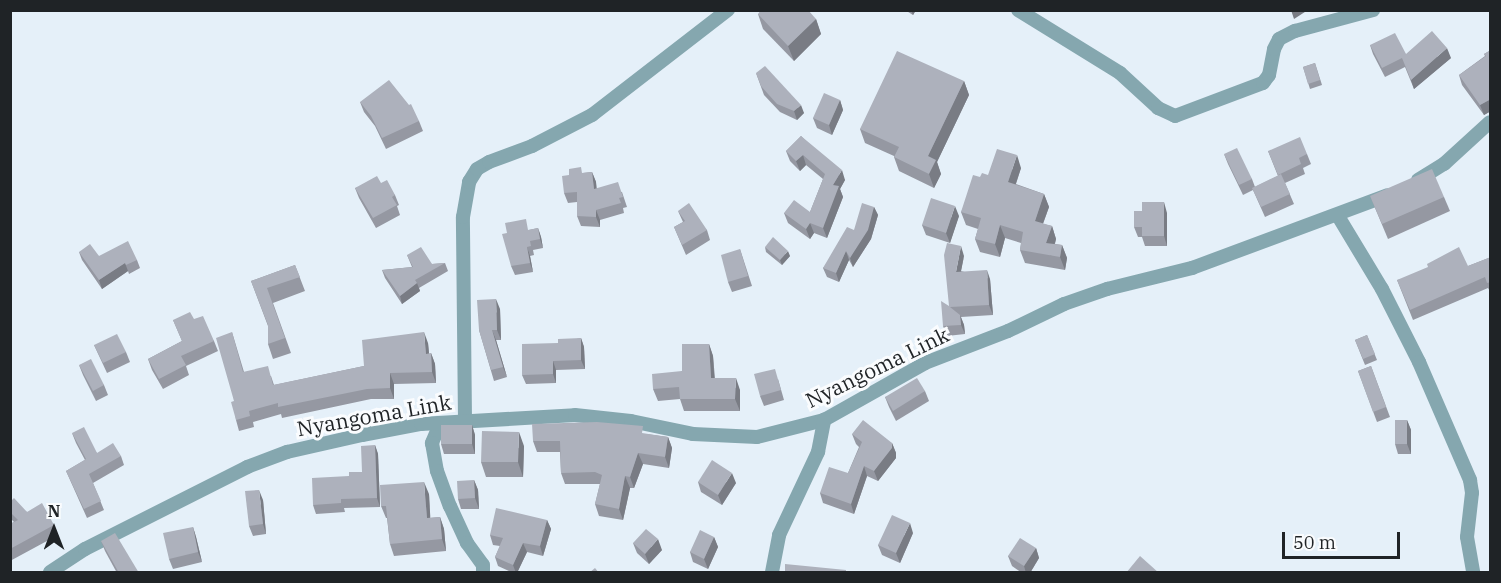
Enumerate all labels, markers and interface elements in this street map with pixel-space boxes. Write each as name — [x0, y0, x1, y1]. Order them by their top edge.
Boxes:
street label: Nyangoma Link — [801, 321, 953, 413]
street label: Nyangoma Link — [295, 389, 453, 441]
north arrow — [24, 499, 84, 559]
text: N — [48, 501, 60, 521]
scale bar — [1285, 520, 1404, 558]
text: 50 m — [1293, 531, 1336, 554]

